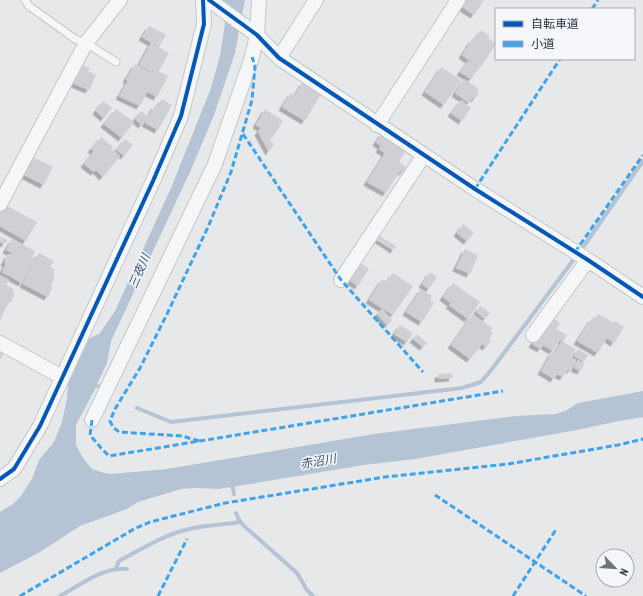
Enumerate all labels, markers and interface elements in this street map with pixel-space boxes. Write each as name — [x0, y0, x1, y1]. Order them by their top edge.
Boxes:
legend — [495, 8, 635, 60]
text: 自転車道 — [531, 16, 579, 31]
text: 小道 — [531, 36, 555, 51]
water label: 三夜川 — [125, 250, 154, 291]
water label: 赤沼川 — [299, 450, 339, 472]
north arrow — [595, 548, 635, 588]
text: N — [616, 567, 632, 578]

